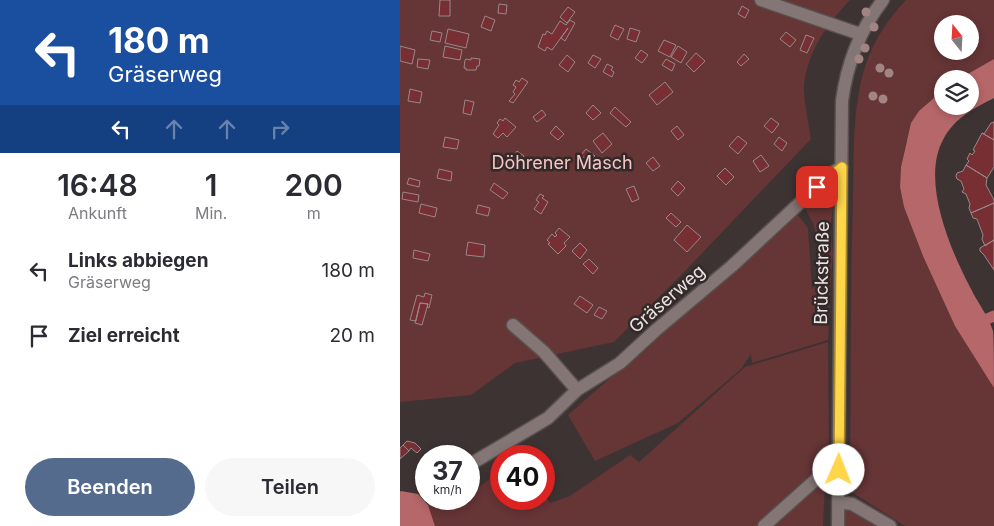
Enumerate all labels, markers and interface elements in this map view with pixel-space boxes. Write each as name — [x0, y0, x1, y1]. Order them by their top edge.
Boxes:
north arrow — [934, 15, 979, 60]
map controls — [934, 15, 979, 115]
text: 180 m — [108, 19, 210, 61]
icon: left — [25, 20, 90, 85]
text: Gräserweg — [108, 61, 222, 87]
button: layers — [934, 70, 979, 115]
icon: left — [107, 115, 135, 143]
icon: ahead — [160, 115, 188, 143]
icon: ahead — [213, 115, 241, 143]
icon: right — [266, 115, 294, 143]
park label: Döhrener Masch — [491, 152, 633, 173]
pin — [796, 166, 838, 208]
text: 16:48 — [57, 167, 138, 203]
text: 1 — [205, 167, 218, 203]
text: 200 — [285, 167, 343, 203]
icon: arrive — [803, 173, 831, 201]
text: Ankunft — [68, 203, 127, 223]
text: Min. — [195, 203, 227, 223]
text: m — [307, 203, 321, 223]
street label: Brückstraße — [810, 221, 833, 325]
text: Links abbiegen — [68, 249, 209, 272]
icon: left — [25, 257, 53, 285]
text: 180 m — [322, 259, 375, 282]
street label: Gräserweg — [625, 260, 709, 337]
text: Gräserweg — [68, 272, 151, 292]
icon: arrive — [25, 322, 53, 350]
text: Ziel erreicht — [68, 324, 180, 347]
text: 20 m — [329, 324, 375, 347]
position arrow — [812, 443, 864, 495]
speed limit sign: 40 — [490, 445, 555, 510]
text: 37 — [432, 456, 463, 486]
button: Beenden — [25, 458, 195, 516]
button: Teilen — [205, 458, 375, 516]
text: km/h — [433, 482, 462, 497]

